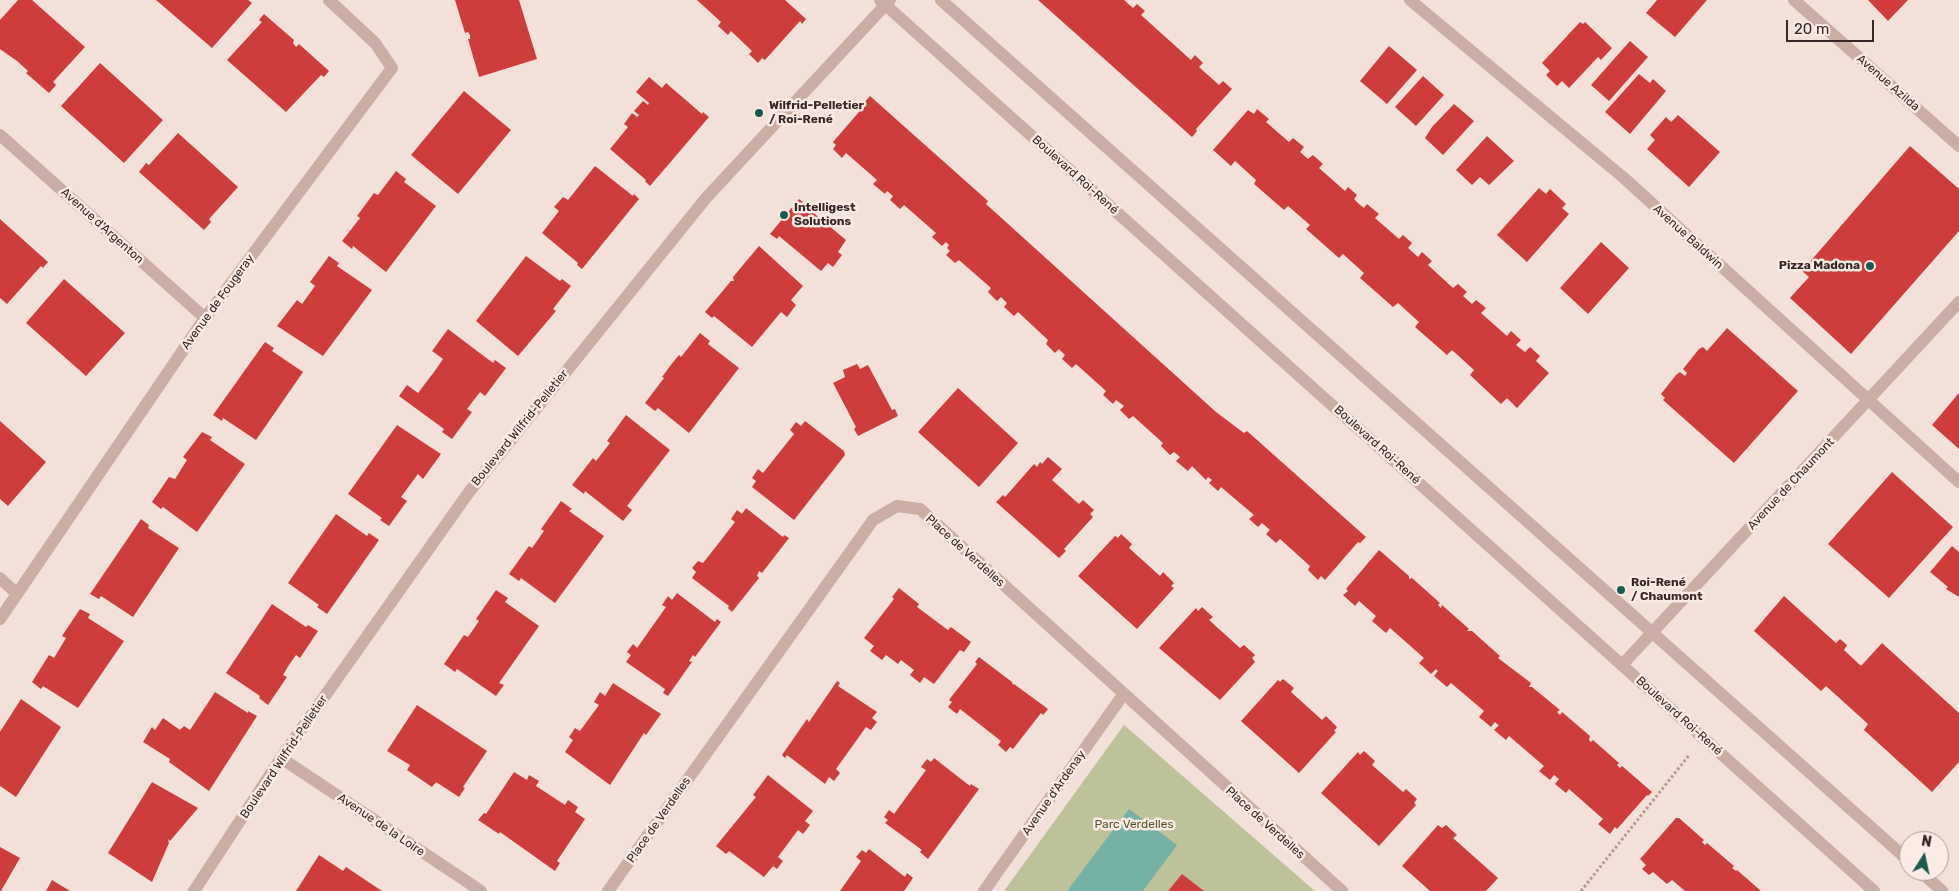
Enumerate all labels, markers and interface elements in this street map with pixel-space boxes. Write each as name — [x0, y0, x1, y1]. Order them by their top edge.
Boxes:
scale bar — [1789, 10, 1876, 42]
text: 20 m — [1794, 20, 1829, 38]
street label: Avenue Azilda — [1854, 52, 1922, 114]
place label: Wilfrid-Pelletier / Roi-René — [769, 99, 864, 127]
marker: Wilfrid-Pelletier / Roi-René — [753, 107, 765, 119]
street label: Boulevard Roi-René — [1029, 133, 1121, 217]
street label: Avenue d'Argenton — [58, 185, 146, 267]
place label: Intelligest Solutions — [794, 201, 856, 229]
street label: Avenue Baldwin — [1650, 202, 1726, 272]
marker: Intelligest Solutions — [778, 209, 790, 221]
street label: Avenue de Fougeray — [179, 252, 257, 352]
place label: Pizza Madona — [1779, 259, 1860, 273]
marker: Pizza Madona — [1864, 260, 1876, 272]
street label: Boulevard Wilfrid-Pelletier — [469, 367, 571, 489]
street label: Boulevard Roi-René — [1331, 403, 1423, 487]
street label: Avenue de Chaumont — [1745, 435, 1837, 533]
street label: Place de Verdelles — [923, 512, 1007, 590]
place label: Roi-René / Chaumont — [1631, 576, 1703, 604]
marker: Roi-René / Chaumont — [1615, 584, 1627, 596]
street label: Boulevard Roi-René — [1633, 674, 1725, 758]
street label: Boulevard Wilfrid-Pelletier — [237, 693, 331, 821]
street label: Avenue d'Ardenay — [1019, 748, 1089, 838]
street label: Place de Verdelles — [624, 774, 694, 866]
street label: Place de Verdelles — [1223, 784, 1307, 862]
street label: Avenue de la Loire — [335, 791, 427, 859]
park label: Parc Verdelles — [1094, 818, 1174, 832]
north arrow — [1899, 831, 1949, 881]
text: N — [1920, 832, 1933, 851]

